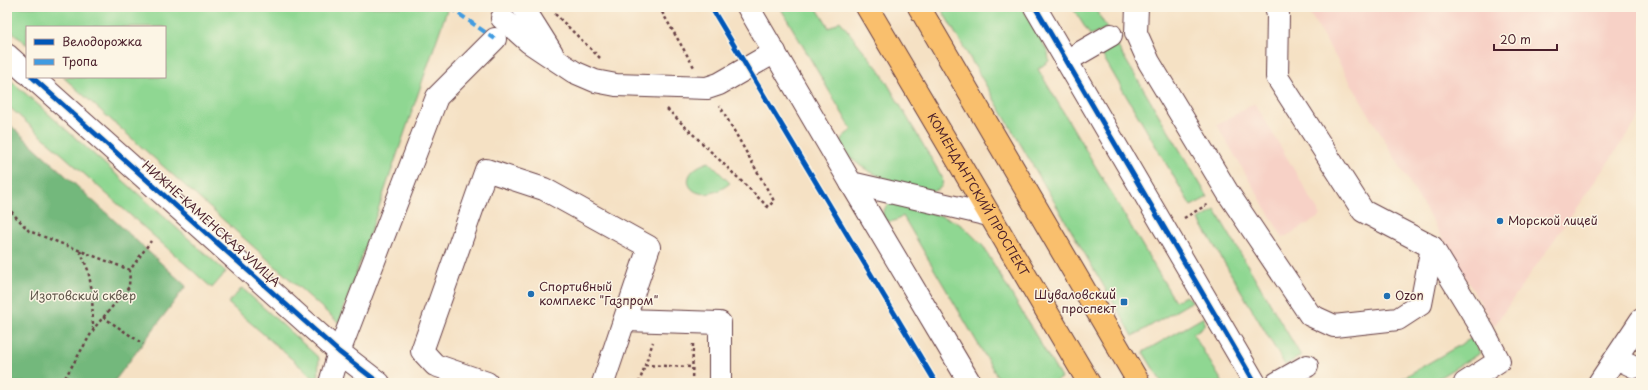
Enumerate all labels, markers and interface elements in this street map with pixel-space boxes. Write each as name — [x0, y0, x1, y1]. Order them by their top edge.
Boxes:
legend — [26, 26, 166, 78]
scale bar — [1494, 26, 1557, 52]
text: 20 m — [1500, 30, 1531, 48]
text: Велодорожка — [62, 32, 142, 50]
text: Тропа — [62, 52, 98, 70]
street label: КОМЕНДАНТСКИЙ ПРОСПЕКТ — [923, 109, 1034, 280]
street label: НИЖНЕ-КАМЕНСКАЯ УЛИЦА — [139, 156, 285, 290]
place label: Морской лицей — [1508, 211, 1598, 229]
marker: Морской лицей — [1495, 216, 1505, 226]
place label: Спортивный комплекс "Газпром" — [539, 277, 658, 309]
place label: Шуваловский проспект — [1034, 285, 1116, 317]
park label: Изотовский сквер — [30, 286, 136, 304]
place label: Ozon — [1395, 286, 1424, 304]
marker: Спортивный комплекс "Газпром" — [526, 289, 536, 299]
marker: Ozon — [1382, 291, 1392, 301]
marker: Шуваловский проспект — [1119, 297, 1129, 307]

